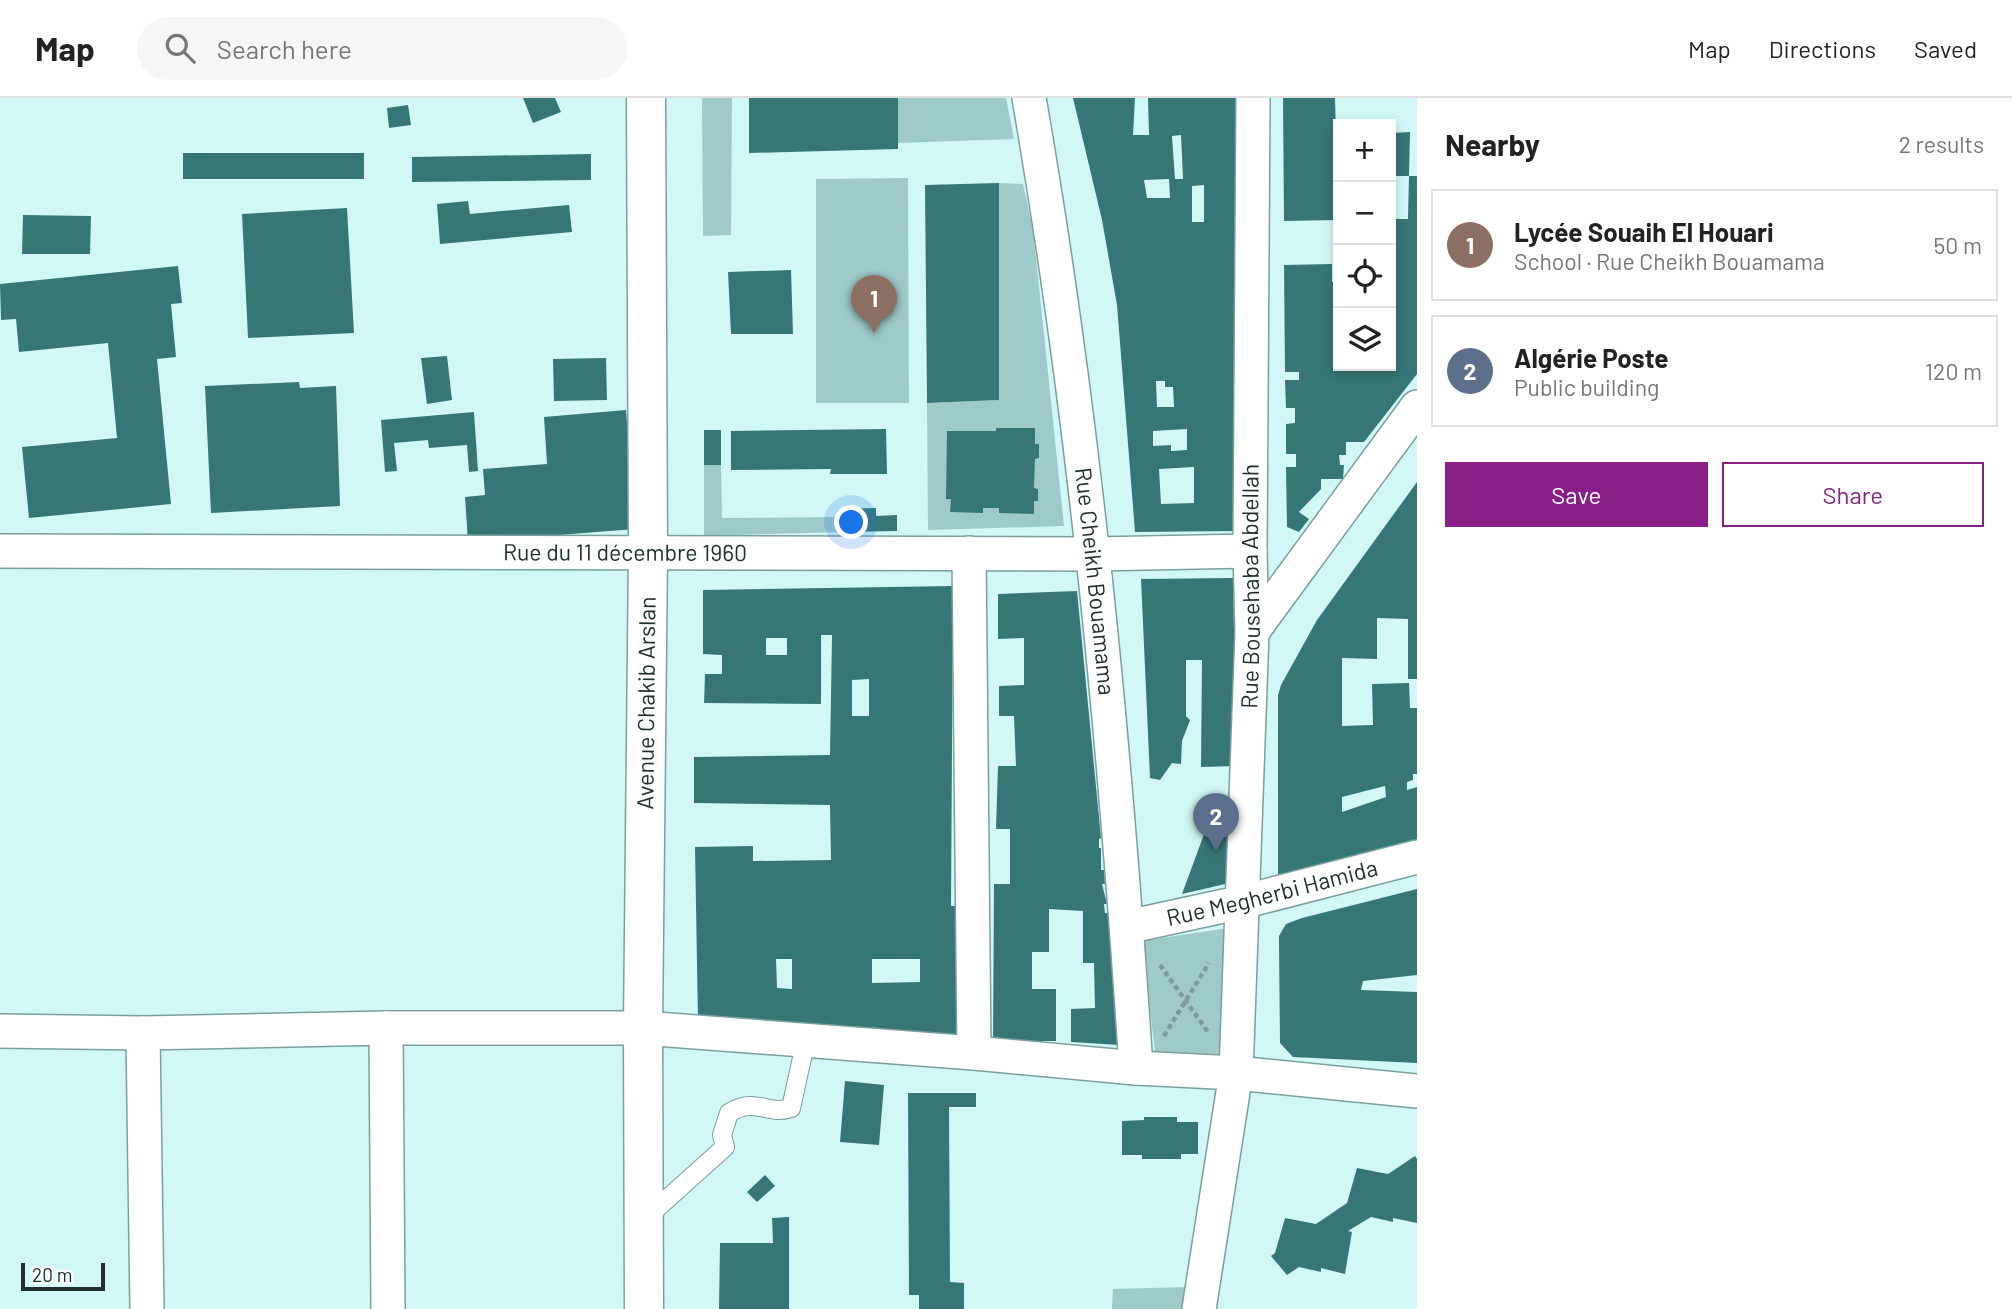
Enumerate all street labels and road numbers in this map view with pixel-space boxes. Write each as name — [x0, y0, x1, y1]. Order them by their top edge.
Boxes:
street label: Rue Bousehaba Abdellah — [1234, 464, 1265, 709]
street label: Rue Cheikh Bouamama — [1070, 466, 1122, 696]
street label: Rue du 11 décembre 1960 — [503, 537, 747, 566]
street label: Avenue Chakib Arslan — [630, 596, 661, 810]
street label: Rue Megherbi Hamida — [1164, 853, 1380, 931]

